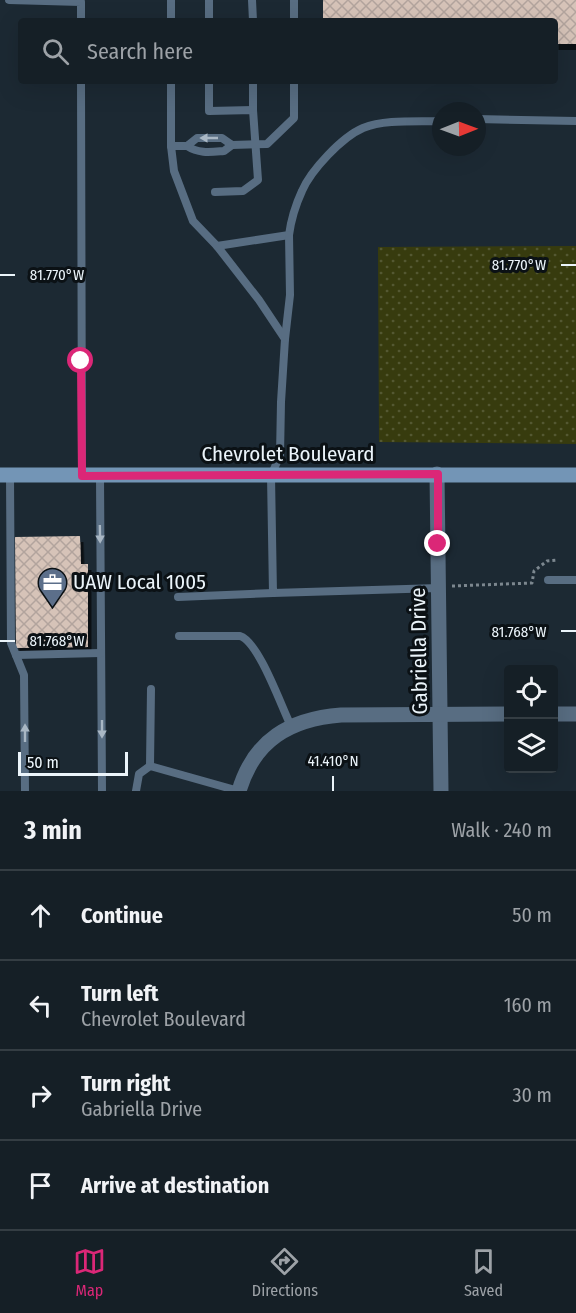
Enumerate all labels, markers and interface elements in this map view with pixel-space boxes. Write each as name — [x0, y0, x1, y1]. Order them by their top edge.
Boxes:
search box — [18, 18, 558, 84]
icon: search — [39, 35, 72, 68]
text: Search here — [87, 38, 193, 65]
north arrow — [432, 102, 486, 156]
one-way arrow — [200, 133, 219, 143]
text: 81.770°W — [492, 256, 546, 274]
text: 81.770°W — [30, 266, 84, 284]
route start — [67, 347, 93, 373]
street label: Chevrolet Boulevard — [201, 441, 375, 467]
one-way arrow — [95, 524, 105, 543]
route end — [424, 530, 450, 556]
office icon: UAW Local 1005 — [36, 566, 68, 608]
place label: UAW Local 1005 — [73, 569, 206, 595]
street label: Gabriella Drive — [405, 587, 433, 715]
text: 81.768°W — [491, 623, 547, 641]
text: 81.768°W — [29, 632, 85, 650]
map controls — [504, 665, 558, 773]
button: locate — [504, 665, 558, 719]
one-way arrow — [97, 719, 107, 738]
button: layers — [504, 719, 558, 773]
one-way arrow — [20, 723, 30, 742]
scale bar — [18, 749, 128, 776]
text: 41.410°N — [307, 752, 359, 770]
text: 50 m — [27, 753, 59, 772]
text: 3 min — [24, 815, 82, 846]
text: Walk · 240 m — [451, 818, 552, 842]
icon: ahead — [24, 899, 57, 932]
text: Continue — [81, 902, 163, 929]
text: 50 m — [512, 903, 552, 927]
text: Turn left — [81, 980, 159, 1007]
icon: left — [24, 989, 57, 1022]
text: 160 m — [504, 993, 552, 1017]
text: Chevrolet Boulevard — [81, 1007, 246, 1031]
text: Turn right — [81, 1070, 170, 1097]
icon: right — [24, 1079, 57, 1112]
text: 30 m — [512, 1083, 552, 1107]
text: Gabriella Drive — [81, 1097, 202, 1121]
icon: arrive — [24, 1169, 57, 1202]
text: Arrive at destination — [81, 1172, 269, 1199]
tab: Map — [73, 1245, 106, 1300]
tab: Directions — [252, 1245, 318, 1300]
tab: Saved — [464, 1245, 503, 1300]

